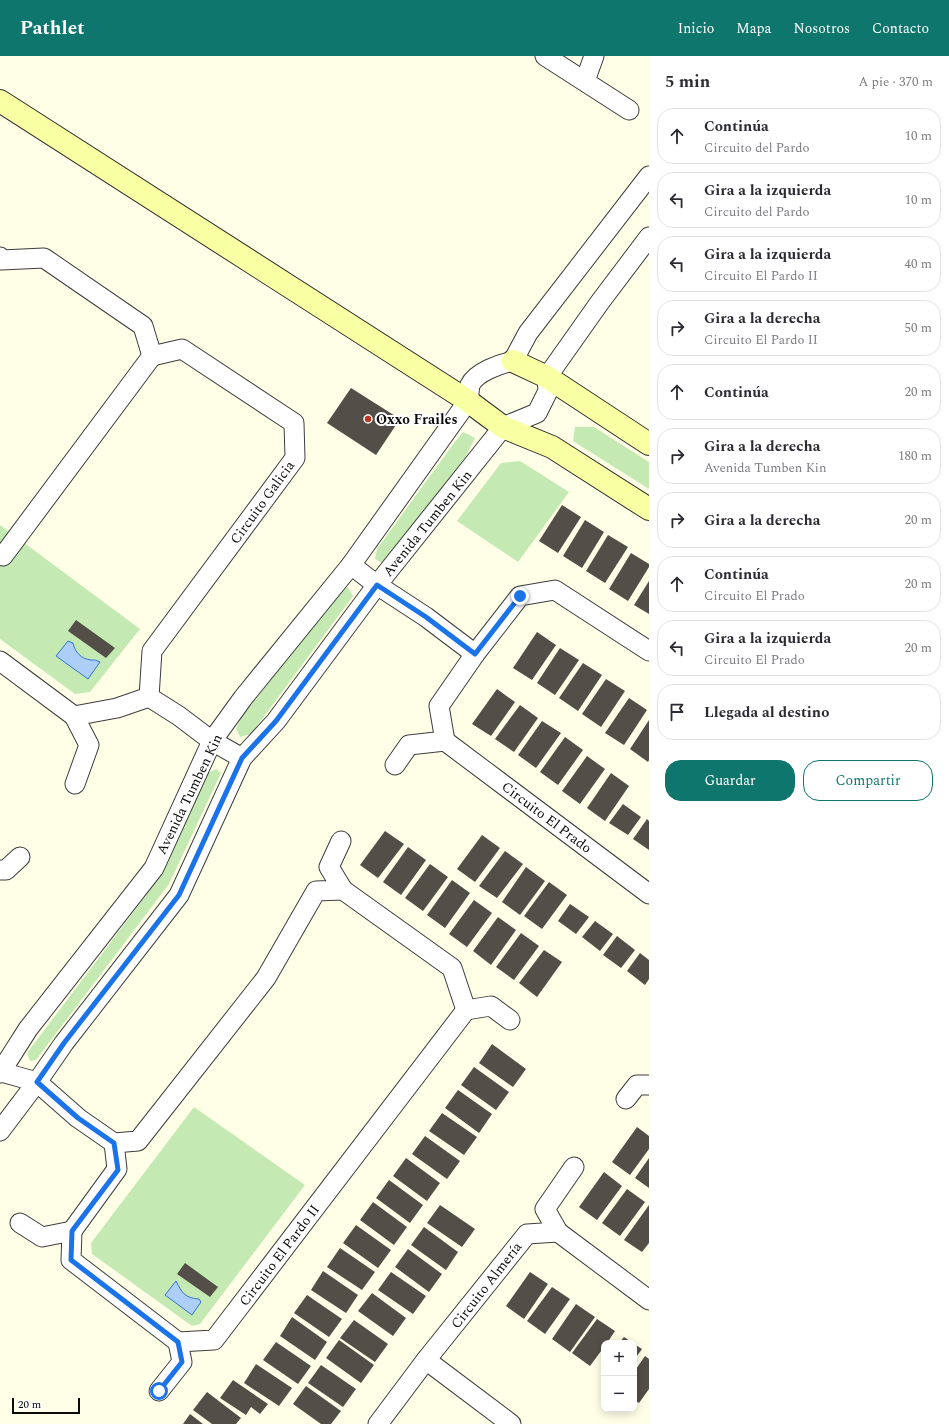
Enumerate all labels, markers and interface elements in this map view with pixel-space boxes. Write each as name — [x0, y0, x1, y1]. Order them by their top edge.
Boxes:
text: Pathlet — [20, 14, 85, 43]
text: Inicio — [678, 18, 714, 39]
text: Mapa — [736, 18, 771, 39]
text: Nosotros — [793, 18, 850, 39]
text: Contacto — [872, 18, 929, 39]
text: 5 min — [665, 69, 710, 95]
text: A pie · 370 m — [859, 72, 933, 92]
text: Continúa — [704, 115, 769, 138]
icon: ahead — [666, 125, 688, 147]
text: 10 m — [905, 126, 932, 146]
text: Circuito del Pardo — [704, 138, 810, 158]
text: Gira a la izquierda — [704, 179, 831, 202]
icon: left — [666, 189, 688, 211]
text: 10 m — [905, 190, 932, 210]
text: Circuito del Pardo — [704, 202, 810, 222]
text: Gira a la izquierda — [704, 243, 831, 266]
icon: left — [666, 253, 688, 275]
text: 40 m — [905, 254, 932, 274]
text: Circuito El Pardo II — [704, 266, 818, 286]
text: Gira a la derecha — [704, 307, 820, 330]
icon: right — [666, 317, 688, 339]
text: 50 m — [905, 318, 932, 338]
text: Circuito El Pardo II — [704, 330, 818, 350]
icon: ahead — [666, 381, 688, 403]
text: Continúa — [704, 381, 769, 404]
text: 20 m — [905, 382, 932, 402]
place label: Oxxo Frailes — [376, 409, 458, 430]
marker: Oxxo Frailes — [363, 414, 373, 424]
text: Gira a la derecha — [704, 435, 820, 458]
icon: right — [666, 445, 688, 467]
text: 180 m — [898, 446, 932, 466]
street label: Circuito Galicia — [225, 456, 300, 549]
text: Avenida Tumben Kin — [704, 458, 827, 478]
street label: Avenida Tumben Kin — [378, 465, 477, 581]
icon: right — [666, 509, 688, 531]
text: Gira a la derecha — [704, 509, 820, 532]
text: 20 m — [905, 510, 932, 530]
text: Continúa — [704, 563, 769, 586]
icon: ahead — [666, 573, 688, 595]
text: 20 m — [905, 574, 932, 594]
text: Circuito El Prado — [704, 586, 805, 606]
route end — [511, 587, 529, 605]
text: Gira a la izquierda — [704, 627, 831, 650]
icon: left — [666, 637, 688, 659]
text: 20 m — [905, 638, 932, 658]
text: Circuito El Prado — [704, 650, 805, 670]
icon: arrive — [666, 701, 688, 723]
text: Llegada al destino — [704, 701, 829, 724]
street label: Avenida Tumben Kin — [151, 730, 228, 858]
button: Guardar — [665, 760, 795, 801]
button: Compartir — [803, 760, 933, 801]
street label: Circuito El Prado — [497, 776, 596, 858]
street label: Circuito El Pardo II — [234, 1200, 325, 1311]
street label: Circuito Almería — [446, 1237, 527, 1333]
map controls — [601, 1340, 637, 1412]
button: + — [601, 1340, 637, 1376]
button: − — [601, 1376, 637, 1412]
route start — [150, 1382, 168, 1400]
scale bar — [12, 1396, 80, 1415]
text: 20 m — [18, 1396, 41, 1413]

